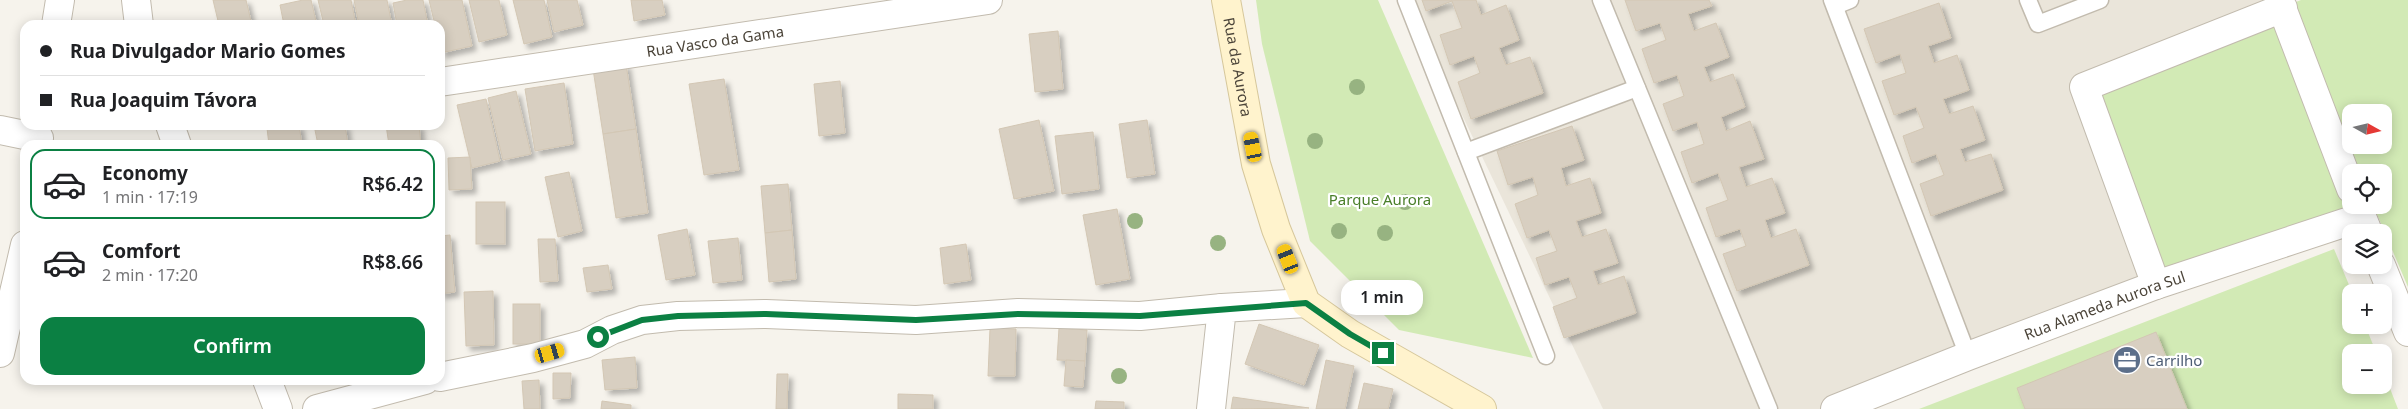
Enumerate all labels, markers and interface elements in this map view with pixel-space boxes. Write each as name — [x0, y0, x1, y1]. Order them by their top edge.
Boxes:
street label: Rua da Aurora — [1219, 16, 1257, 118]
street label: Rua Vasco da Gama — [645, 21, 785, 61]
text: Rua Divulgador Mario Gomes — [70, 38, 346, 64]
text: Rua Joaquim Távora — [70, 87, 257, 113]
north arrow — [2342, 104, 2392, 154]
map controls — [2342, 104, 2392, 394]
car — [1242, 131, 1263, 163]
text: Economy — [102, 160, 188, 186]
icon: car — [42, 162, 87, 207]
button: locate — [2342, 164, 2392, 214]
text: R$6.42 — [362, 171, 423, 197]
text: 1 min · 17:19 — [102, 186, 198, 208]
park label: Parque Aurora — [1329, 189, 1431, 209]
button: layers — [2342, 224, 2392, 274]
text: Comfort — [102, 238, 181, 264]
icon: car — [42, 240, 87, 285]
car — [1275, 242, 1300, 276]
text: R$8.66 — [362, 249, 423, 275]
text: 2 min · 17:20 — [102, 264, 198, 286]
street label: Rua Alameda Aurora Sul — [2021, 266, 2188, 344]
callout: 1 min — [1342, 280, 1424, 316]
button: + — [2342, 284, 2392, 334]
text: 1 min — [1360, 286, 1404, 308]
button: Confirm — [40, 317, 425, 375]
route start — [587, 326, 609, 348]
car — [533, 342, 566, 364]
route end — [1372, 342, 1394, 364]
button: − — [2342, 344, 2392, 394]
office icon: Carrilho — [2112, 345, 2142, 375]
place label: Carrilho — [2146, 350, 2202, 370]

